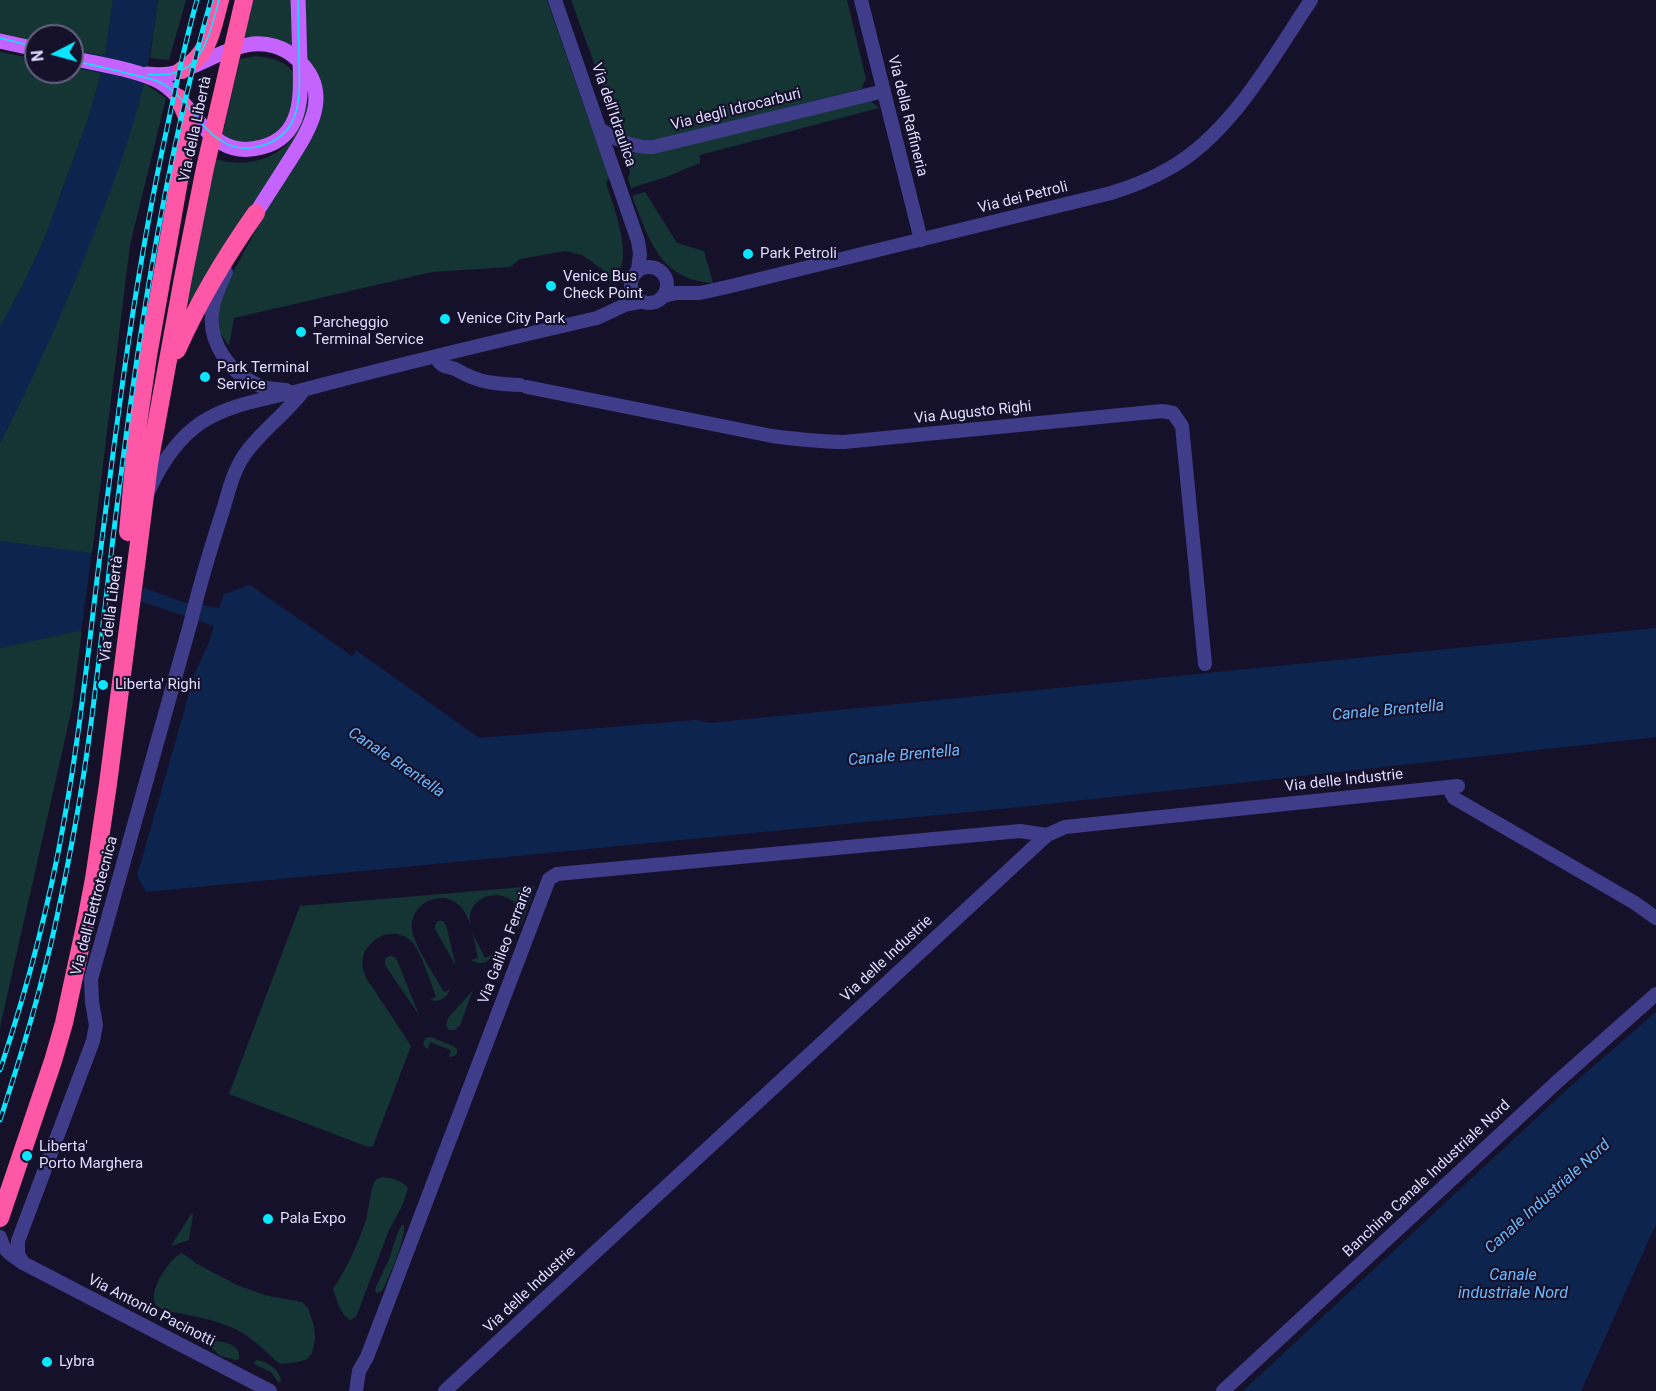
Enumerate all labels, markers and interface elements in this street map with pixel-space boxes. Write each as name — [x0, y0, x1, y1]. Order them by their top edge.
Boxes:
north arrow — [24, 24, 84, 84]
text: N — [28, 49, 48, 62]
street label: Via della Raffineria — [883, 54, 931, 178]
street label: Via dell'Idraulica — [587, 61, 639, 169]
street label: Via della Libertà — [176, 75, 216, 183]
street label: Via degli Idrocarburi — [669, 85, 803, 135]
street label: Via dei Petroli — [976, 178, 1070, 218]
place label: Park Petroli — [760, 245, 837, 263]
marker: Park Petroli — [741, 247, 755, 261]
place label: Venice Bus Check Point — [563, 268, 643, 303]
marker: Venice Bus Check Point — [544, 279, 558, 293]
place label: Venice City Park — [457, 310, 565, 328]
marker: Venice City Park — [438, 312, 452, 326]
place label: Parcheggio Terminal Service — [313, 314, 424, 349]
marker: Parcheggio Terminal Service — [294, 325, 308, 339]
place label: Park Terminal Service — [217, 359, 309, 394]
marker: Park Terminal Service — [198, 370, 212, 384]
street label: Via Augusto Righi — [914, 398, 1032, 428]
street label: Via della Libertà — [97, 555, 127, 663]
place label: Liberta' Righi — [115, 676, 201, 694]
marker: Liberta' Righi — [96, 678, 110, 692]
water label: Canale Brentella — [1331, 697, 1445, 725]
water label: Canale Brentella — [344, 724, 448, 802]
water label: Canale Brentella — [847, 742, 961, 770]
street label: Via delle Industrie — [1284, 766, 1404, 796]
street label: Via dell'Elettrotecnica — [68, 834, 122, 978]
street label: Via Galileo Ferraris — [475, 883, 537, 1007]
street label: Via delle Industrie — [837, 912, 937, 1006]
street label: Banchina Canale Industriale Nord — [1340, 1097, 1514, 1261]
water label: Canale Industriale Nord — [1481, 1136, 1615, 1258]
place label: Liberta' Porto Marghera — [39, 1138, 143, 1173]
marker: Liberta' Porto Marghera — [20, 1149, 34, 1163]
place label: Pala Expo — [280, 1210, 346, 1228]
marker: Pala Expo — [261, 1212, 275, 1226]
street label: Via delle Industrie — [480, 1243, 580, 1337]
water label: Canale industriale Nord — [1458, 1266, 1568, 1304]
street label: Via Antonio Pacinotti — [85, 1271, 217, 1351]
place label: Lybra — [59, 1353, 95, 1371]
marker: Lybra — [40, 1355, 54, 1369]

